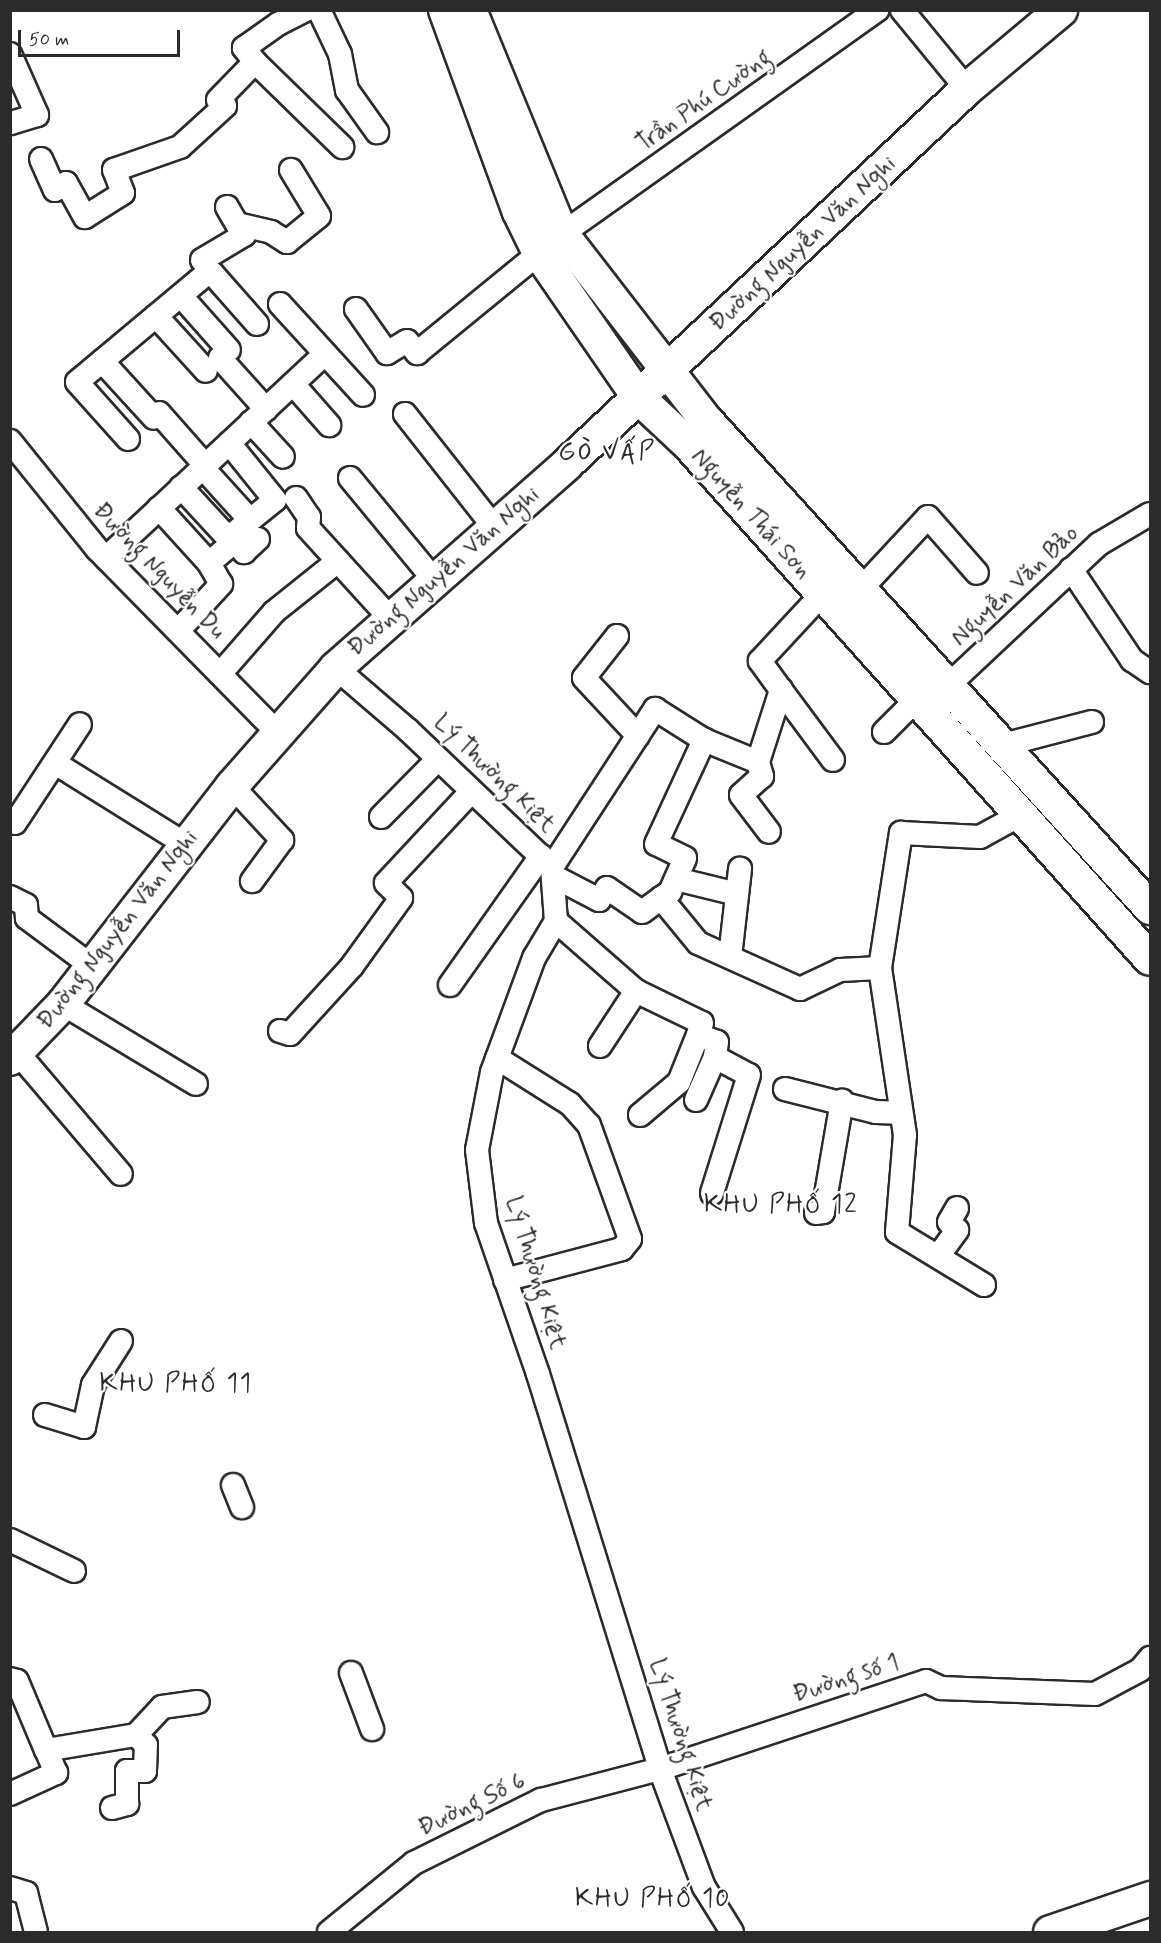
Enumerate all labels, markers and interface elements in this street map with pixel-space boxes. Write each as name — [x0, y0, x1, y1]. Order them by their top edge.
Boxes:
scale bar — [21, 18, 183, 56]
text: 50 m — [29, 28, 69, 52]
street label: Trần Phú Cường — [630, 43, 778, 159]
street label: Đường Nguyễn Văn Nghi — [705, 151, 901, 337]
district label: GÒ VẤP — [558, 437, 656, 469]
street label: Nguyễn Thái Sơn — [685, 443, 817, 585]
street label: Đường Nguyễn Văn Nghi — [343, 482, 545, 662]
street label: Đường Nguyễn Du — [86, 496, 232, 646]
street label: Nguyễn Văn Bảo — [945, 520, 1085, 652]
street label: Lý Thường Kiệt — [426, 708, 562, 840]
street label: Đường Nguyễn Văn Nghi — [32, 826, 204, 1034]
district label: KHU PHỐ 12 — [706, 1190, 856, 1222]
street label: Lý Thường Kiệt — [498, 1192, 572, 1354]
district label: KHU PHỐ 11 — [102, 1369, 250, 1401]
street label: Đường số 1 — [789, 1648, 903, 1710]
street label: Lý Thường Kiệt — [641, 1654, 719, 1816]
street label: Đường Số 6 — [414, 1767, 530, 1843]
district label: KHU PHỐ 10 — [577, 1884, 729, 1916]

